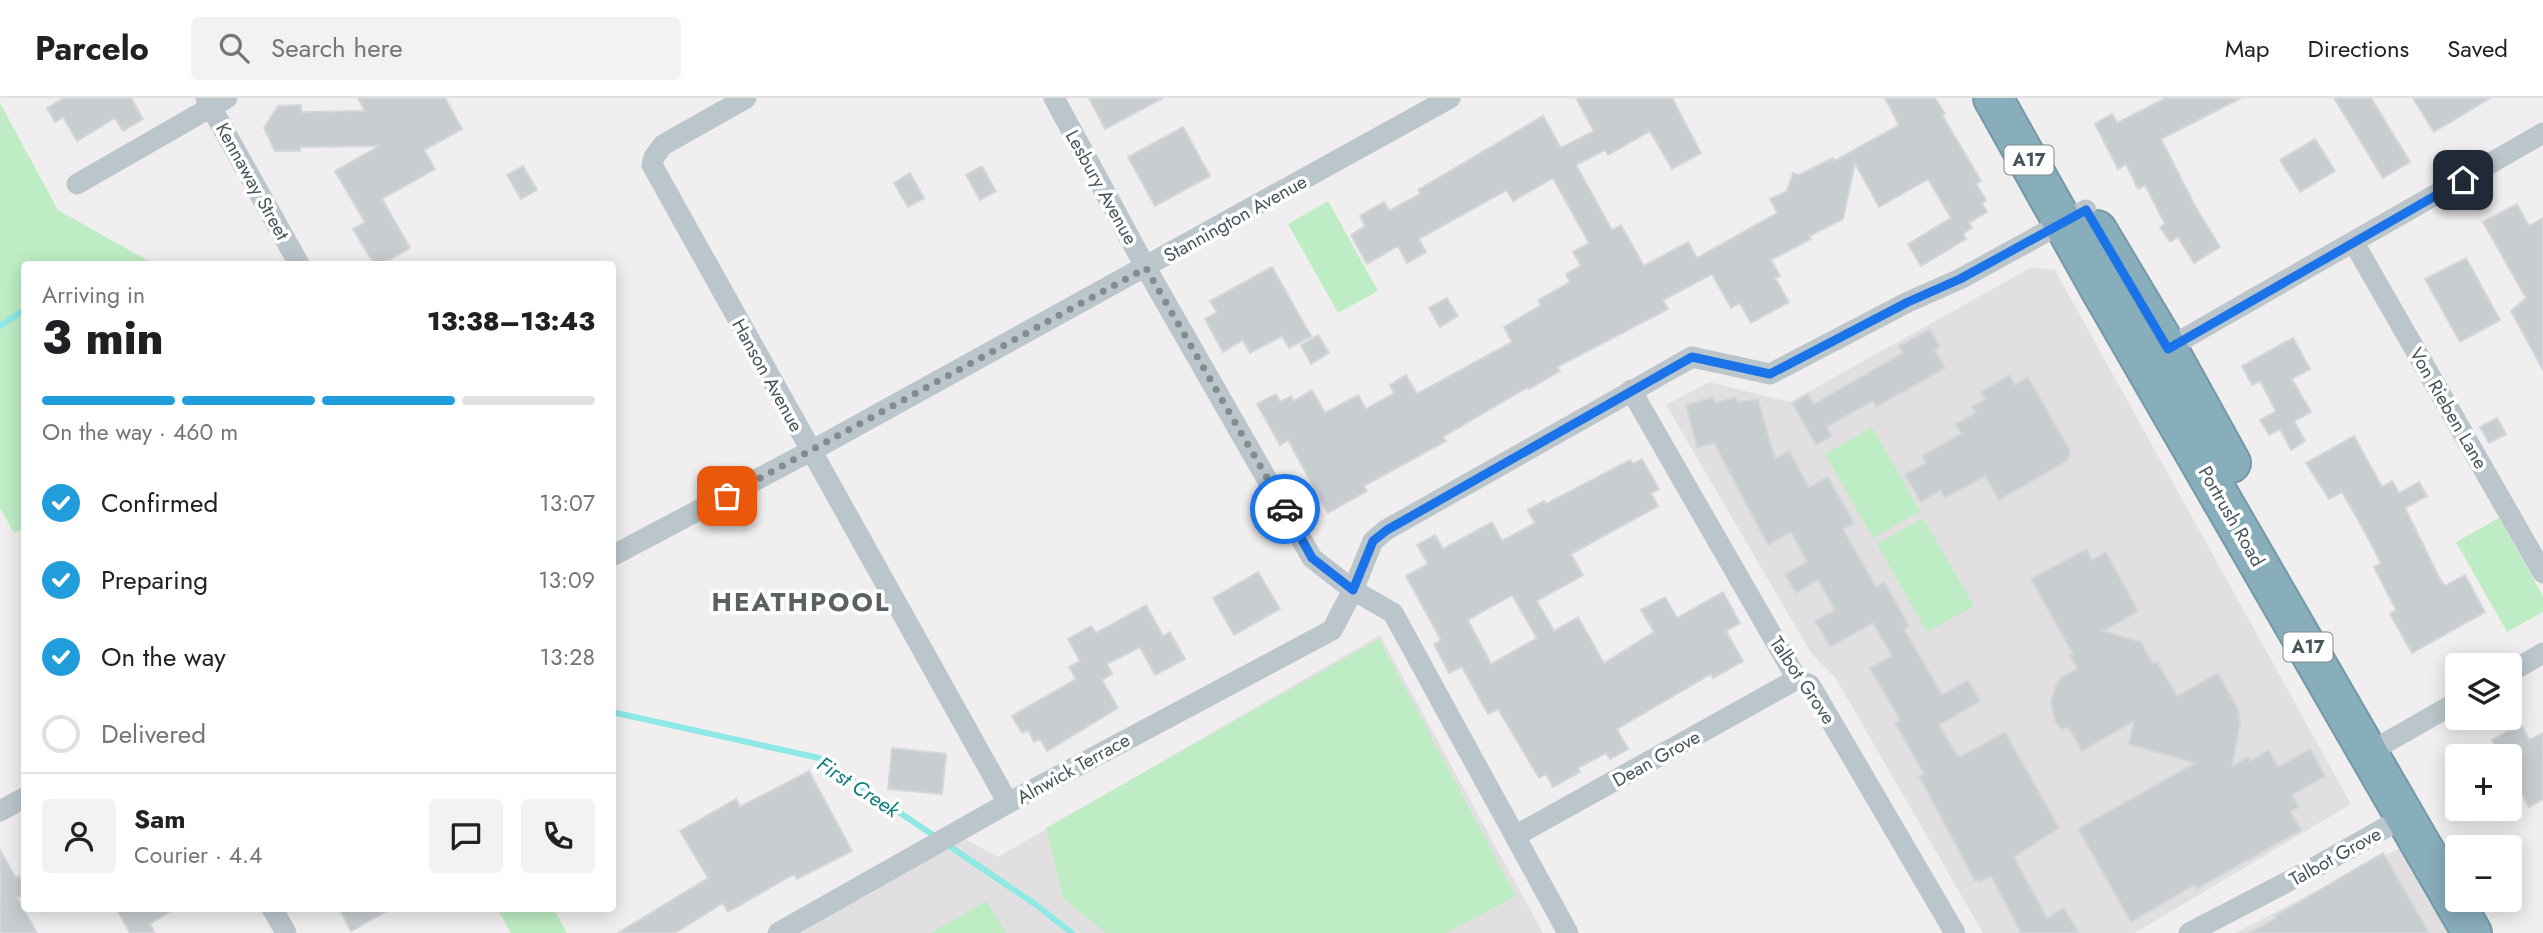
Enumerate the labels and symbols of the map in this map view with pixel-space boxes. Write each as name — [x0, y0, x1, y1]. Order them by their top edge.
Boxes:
street label: Kennaway Street — [209, 118, 296, 245]
street label: Lesbury Avenue — [1059, 125, 1144, 250]
road number: A17 — [2004, 146, 2054, 174]
pin — [2433, 150, 2493, 210]
street label: Stannington Avenue — [1159, 168, 1312, 269]
street label: Hanson Avenue — [725, 314, 810, 437]
street label: Von Rieben Lane — [2403, 343, 2494, 474]
street label: Portrush Road — [2192, 461, 2271, 572]
pin — [697, 466, 757, 526]
courier — [1250, 474, 1320, 544]
district label: HEATHPOOL — [711, 583, 891, 621]
street label: Talbot Grove — [1763, 631, 1842, 730]
road number: A17 — [2284, 632, 2332, 662]
street label: Dean Grove — [1608, 723, 1705, 794]
street label: Alnwick Terrace — [1012, 726, 1135, 811]
water label: First Creek — [811, 749, 906, 825]
street label: Talbot Grove — [2285, 820, 2386, 893]

